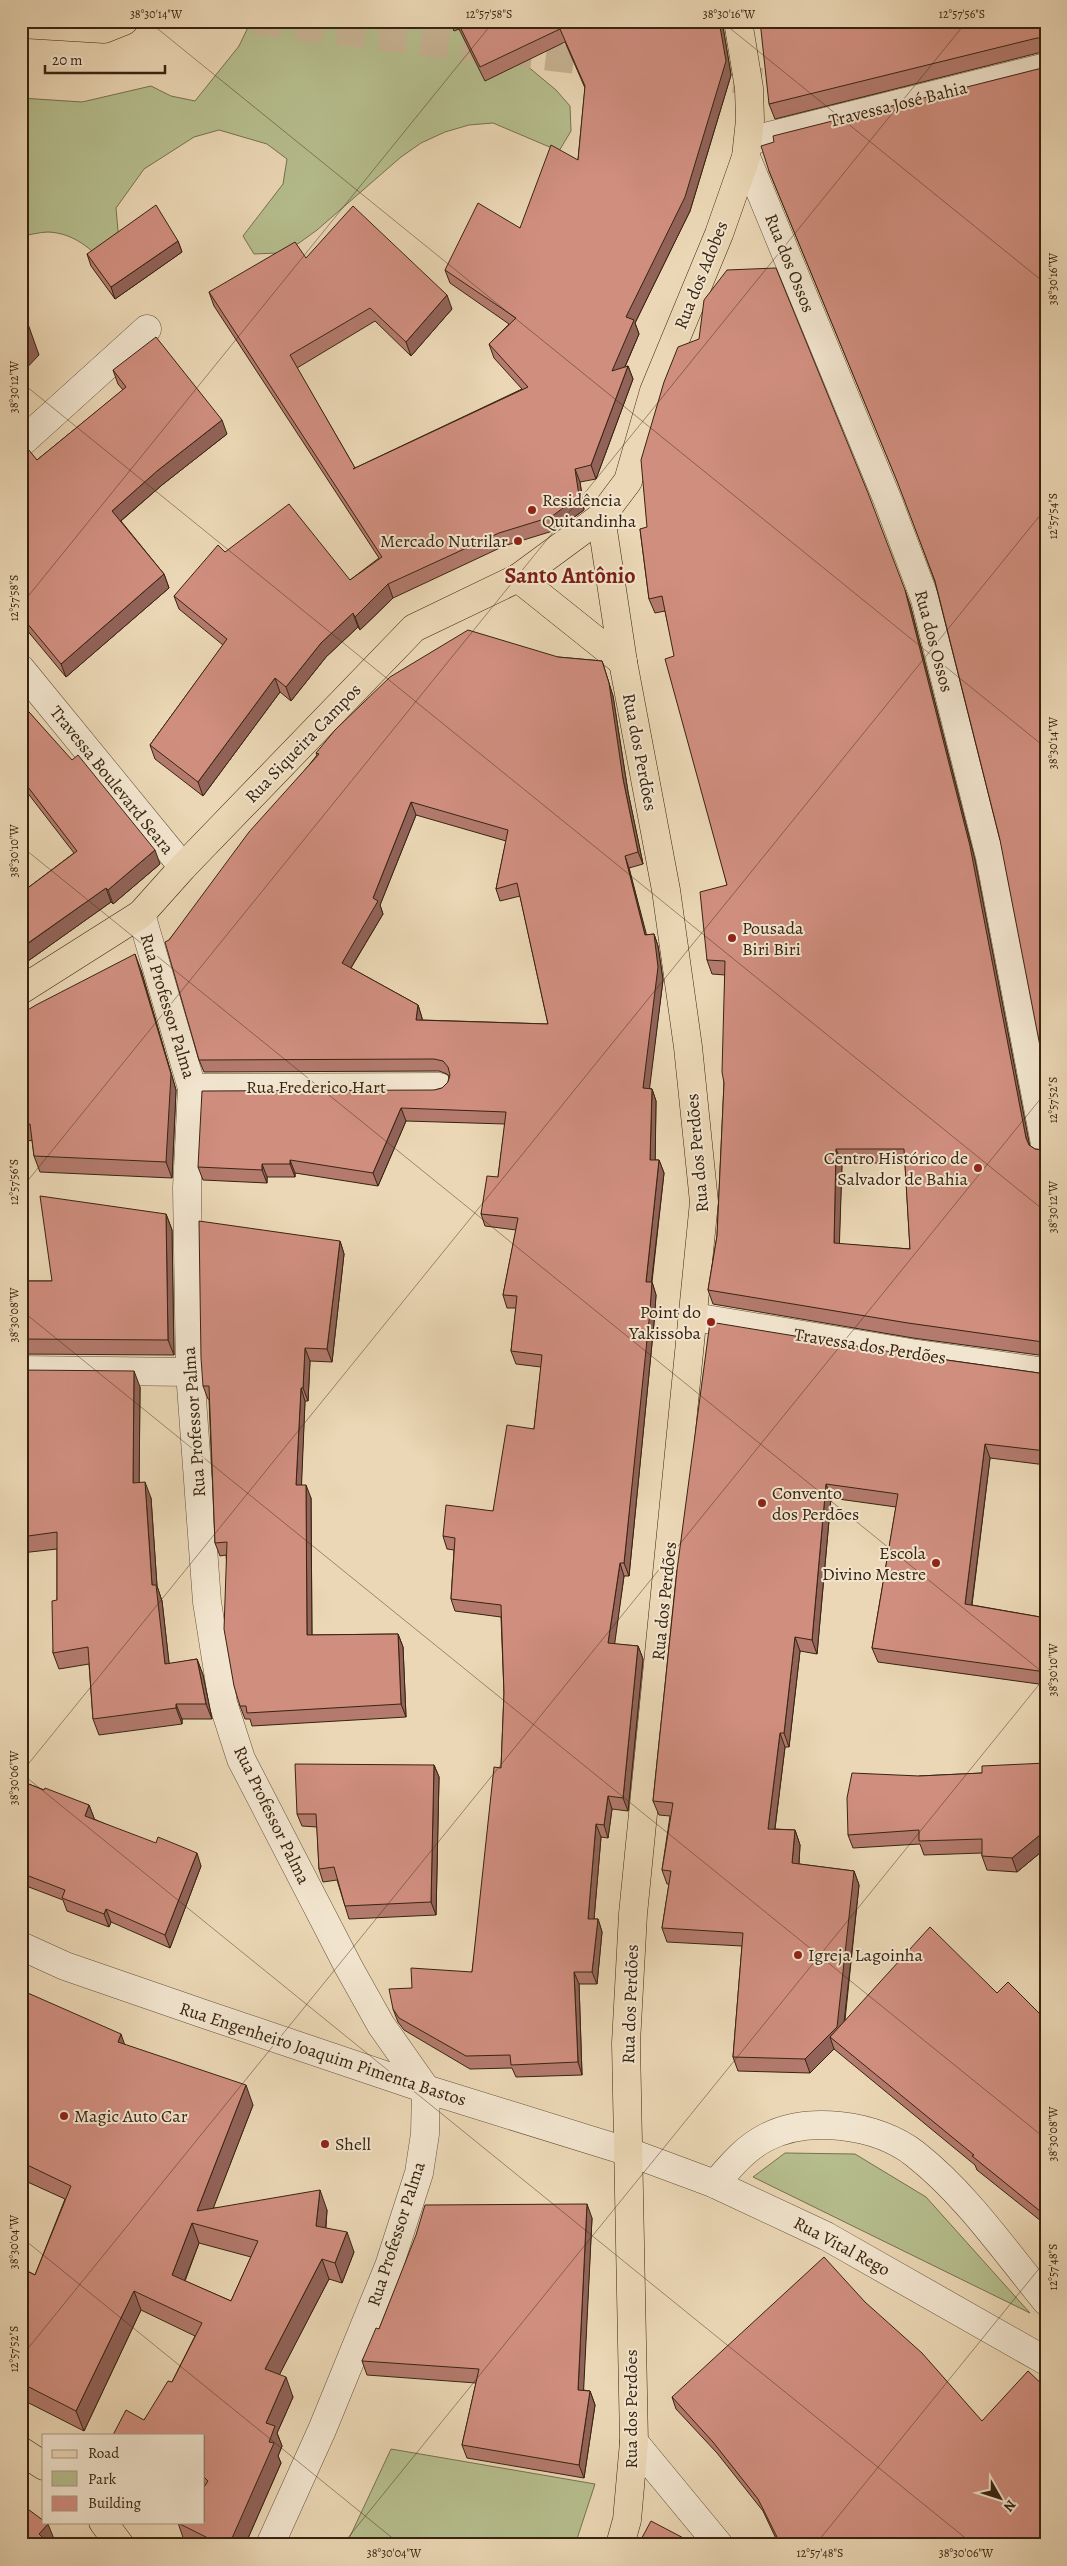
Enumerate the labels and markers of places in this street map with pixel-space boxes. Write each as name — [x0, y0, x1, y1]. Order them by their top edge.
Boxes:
place label: Residência Quitandinha — [542, 488, 637, 533]
marker: Residência Quitandinha — [526, 504, 538, 516]
place label: Mercado Nutrilar — [380, 529, 508, 553]
marker: Mercado Nutrilar — [512, 535, 524, 547]
place label: Pousada Biri Biri — [742, 916, 804, 961]
marker: Pousada Biri Biri — [726, 932, 738, 944]
place label: Centro Histórico de Salvador de Bahia — [824, 1146, 969, 1191]
marker: Centro Histórico de Salvador de Bahia — [972, 1162, 984, 1174]
place label: Point do Yakissoba — [628, 1300, 702, 1345]
marker: Point do Yakissoba — [705, 1316, 717, 1328]
place label: Convento dos Perdões — [772, 1481, 859, 1526]
marker: Convento dos Perdões — [756, 1497, 768, 1509]
place label: Escola Divino Mestre — [822, 1541, 927, 1586]
marker: Escola Divino Mestre — [930, 1557, 942, 1569]
place label: Igreja Lagoinha — [808, 1943, 923, 1967]
marker: Igreja Lagoinha — [792, 1949, 804, 1961]
place label: Magic Auto Car — [74, 2104, 188, 2128]
marker: Magic Auto Car — [58, 2110, 70, 2122]
place label: Shell — [335, 2132, 371, 2156]
marker: Shell — [319, 2138, 331, 2150]

